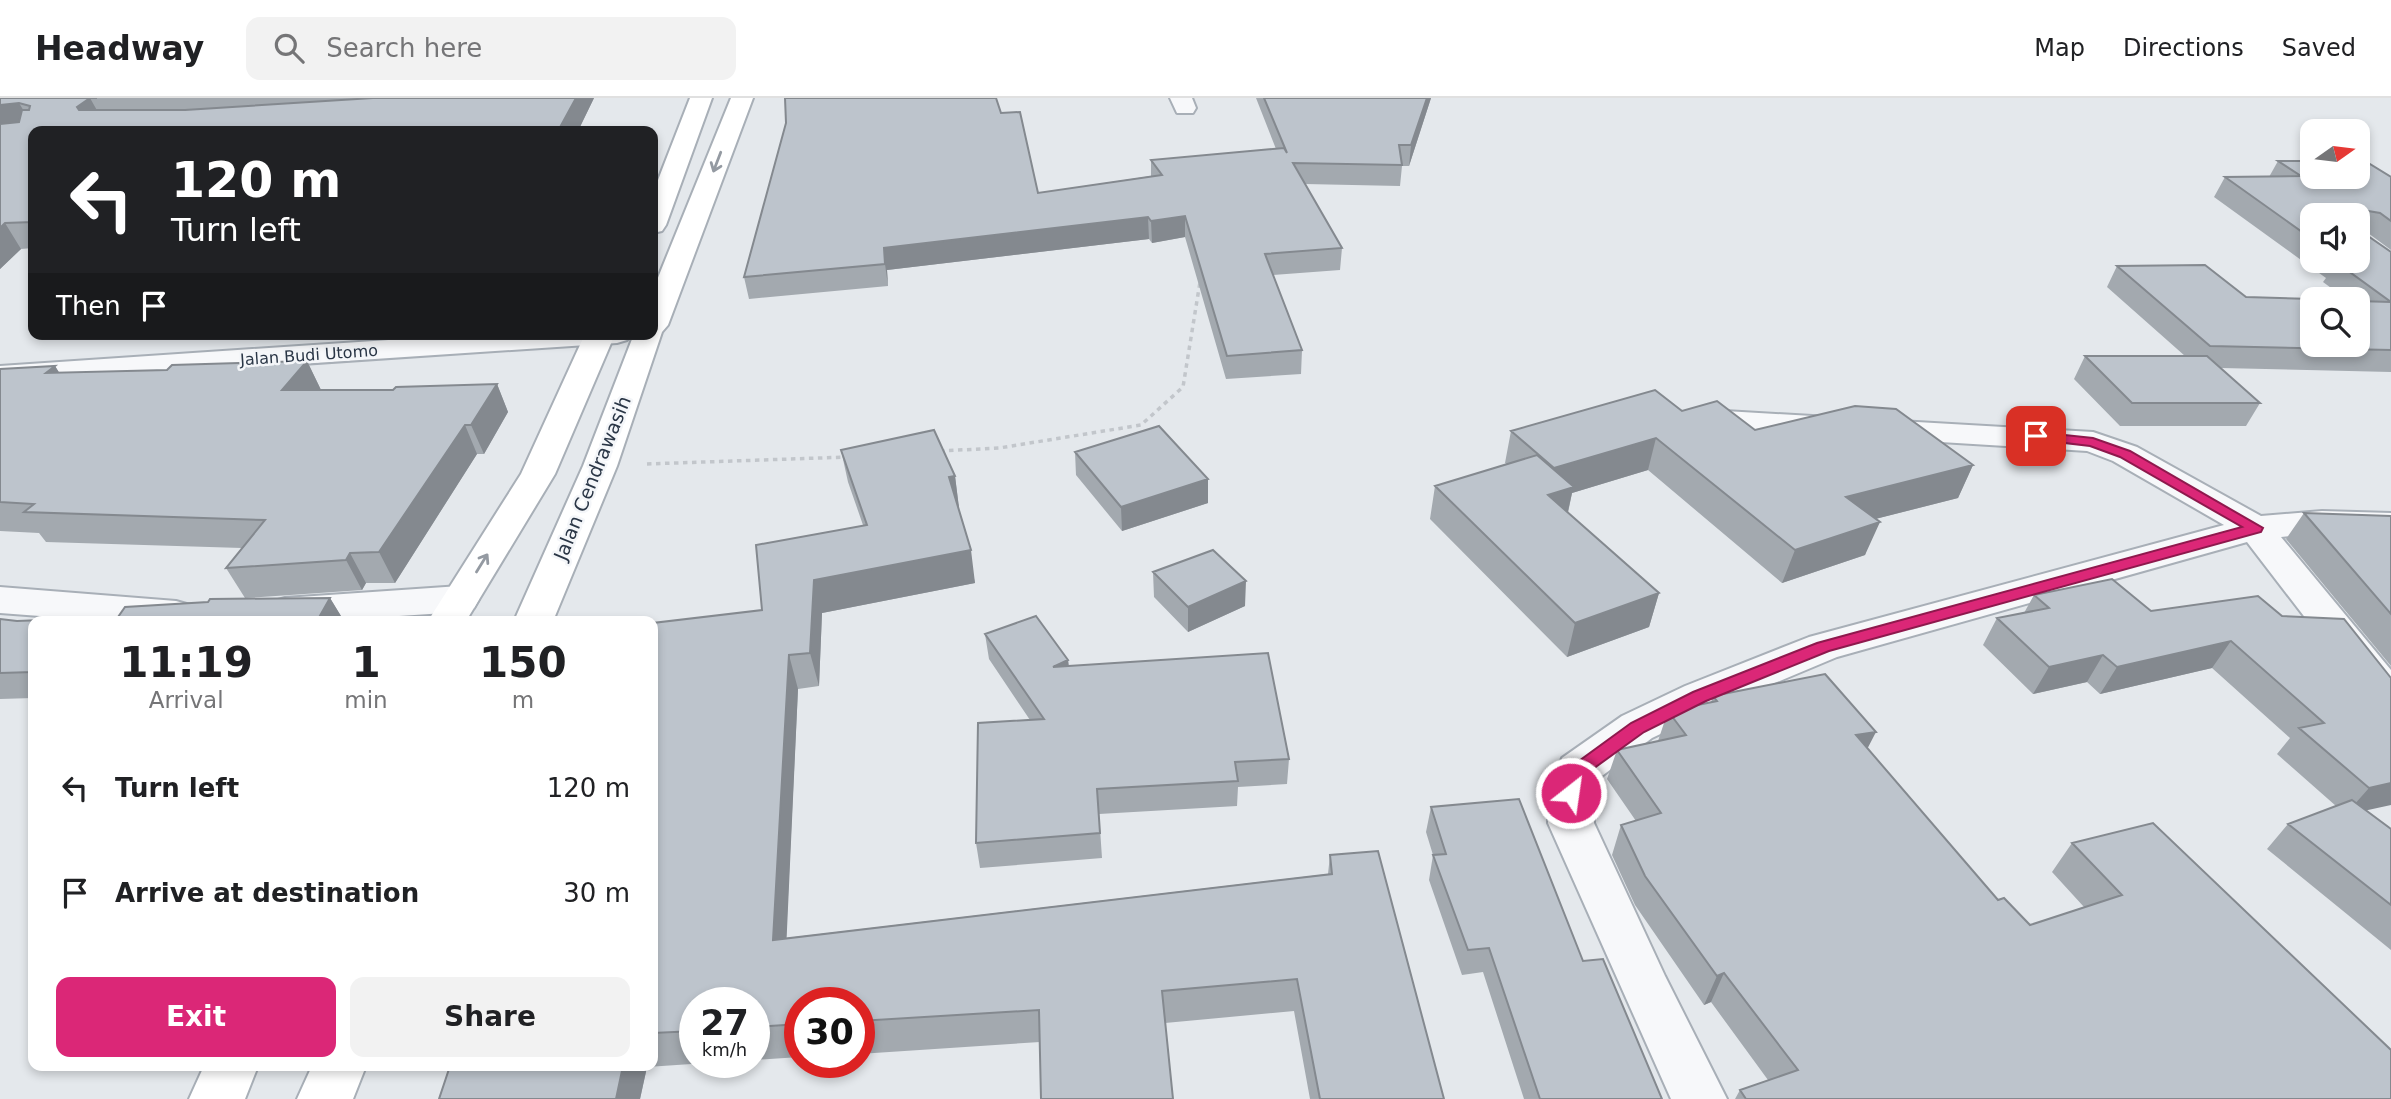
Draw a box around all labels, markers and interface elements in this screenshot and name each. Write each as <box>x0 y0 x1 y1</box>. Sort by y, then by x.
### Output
search box <box>246 17 736 80</box>
text: Headway <box>35 29 204 68</box>
icon: search <box>270 29 308 67</box>
text: Search here <box>326 33 482 63</box>
text: Map <box>2034 34 2085 62</box>
text: Directions <box>2123 34 2244 62</box>
text: Saved <box>2282 34 2356 62</box>
north arrow <box>2300 119 2370 189</box>
map controls <box>2300 119 2370 357</box>
one-way arrow <box>709 150 722 172</box>
text: 120 m <box>171 152 341 209</box>
icon: left <box>56 154 147 245</box>
button: sound <box>2300 203 2370 273</box>
text: Turn left <box>171 211 301 249</box>
icon: arrive <box>135 287 173 325</box>
button: search <box>2300 287 2370 357</box>
text: Then <box>56 291 121 321</box>
street label: Jalan Budi Utomo <box>239 341 378 369</box>
street label: Jalan Cendrawasih <box>549 393 635 564</box>
pin <box>2006 406 2066 466</box>
icon: arrive <box>2017 417 2055 455</box>
one-way arrow <box>476 553 490 573</box>
text: 11:19 <box>119 638 253 687</box>
text: 1 <box>351 638 381 687</box>
text: 150 <box>479 638 567 687</box>
text: Arrival <box>149 687 224 713</box>
text: min <box>344 687 388 713</box>
text: m <box>512 687 534 713</box>
position arrow <box>1534 756 1608 830</box>
icon: left <box>56 769 94 807</box>
text: Turn left <box>115 773 239 803</box>
text: 120 m <box>547 773 630 803</box>
icon: arrive <box>56 874 94 912</box>
text: Arrive at destination <box>115 878 419 908</box>
text: 30 m <box>563 878 630 908</box>
button: Exit <box>56 977 336 1057</box>
button: Share <box>350 977 630 1057</box>
speed limit sign: 30 <box>784 987 875 1078</box>
text: 27 <box>700 1003 749 1043</box>
text: km/h <box>702 1039 747 1060</box>

